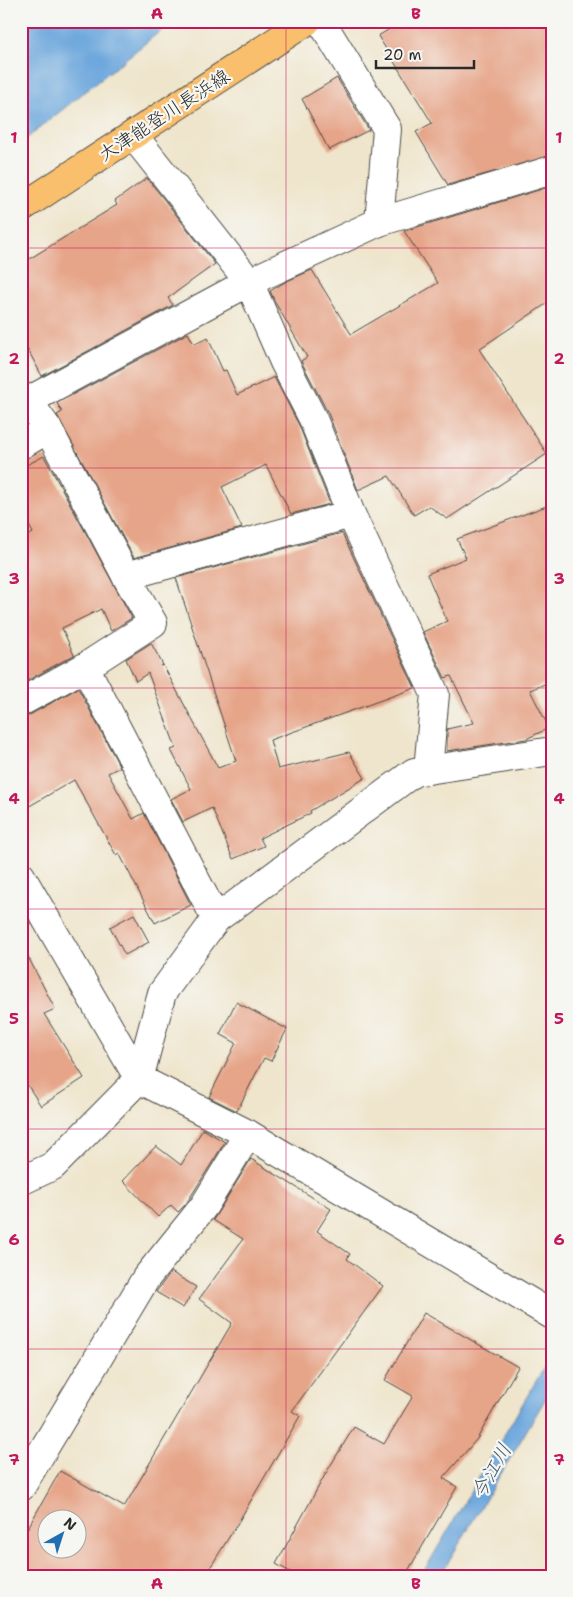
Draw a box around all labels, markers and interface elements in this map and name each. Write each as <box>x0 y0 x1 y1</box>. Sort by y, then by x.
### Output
text: A <box>151 3 163 24</box>
text: B <box>411 3 421 24</box>
scale bar <box>376 38 473 70</box>
text: 20 m <box>383 45 422 65</box>
street label: 大津能登川長浜線 <box>93 63 235 167</box>
text: 1 <box>10 127 18 148</box>
text: 1 <box>555 127 563 148</box>
text: 2 <box>8 348 20 369</box>
text: 2 <box>553 348 565 369</box>
text: 3 <box>8 568 20 589</box>
text: 3 <box>553 568 565 589</box>
text: 4 <box>8 788 20 809</box>
text: 4 <box>553 788 565 809</box>
text: 5 <box>9 1008 19 1029</box>
text: 5 <box>554 1008 564 1029</box>
text: 6 <box>8 1229 20 1250</box>
text: 6 <box>553 1229 565 1250</box>
water label: 今江川 <box>465 1439 517 1503</box>
text: 7 <box>8 1449 20 1470</box>
text: 7 <box>553 1449 565 1470</box>
north arrow <box>38 1510 88 1560</box>
text: N <box>60 1513 80 1534</box>
text: A <box>151 1573 163 1594</box>
text: B <box>411 1573 421 1594</box>

